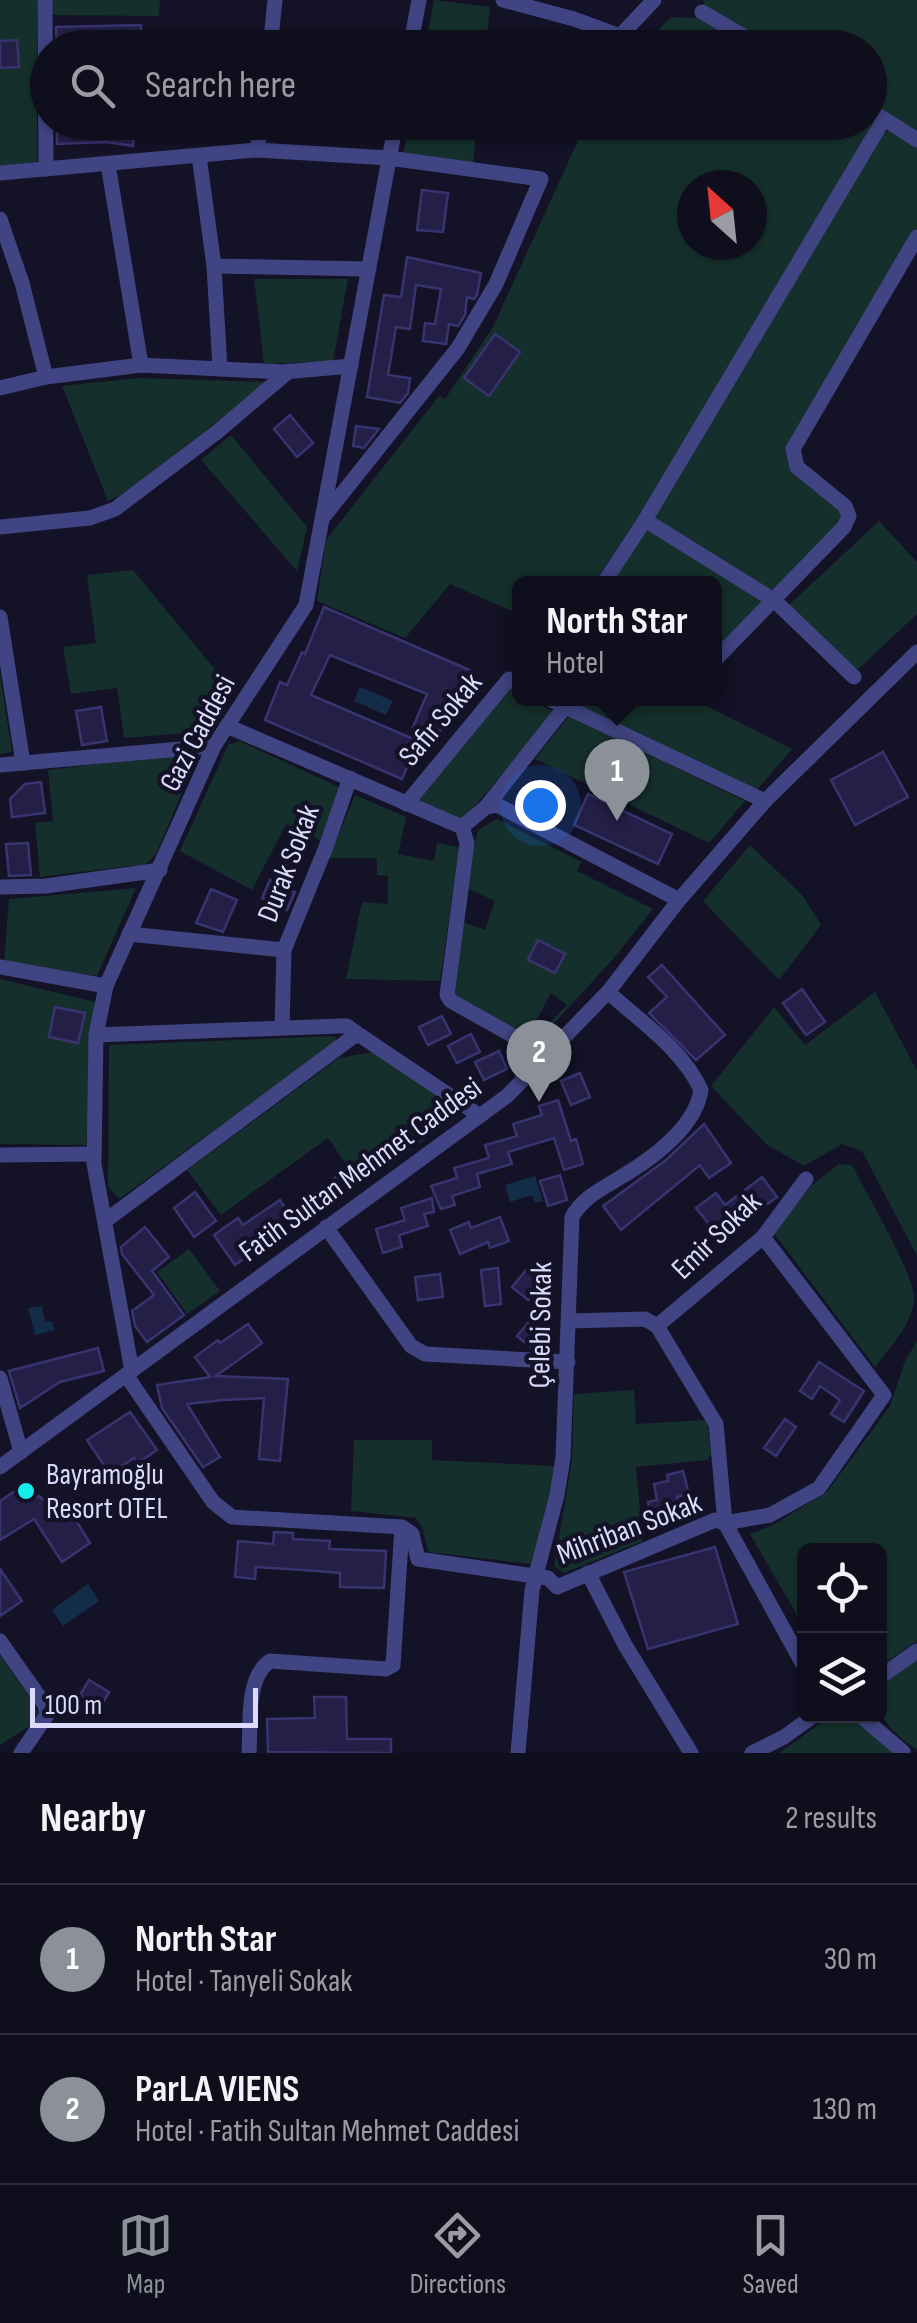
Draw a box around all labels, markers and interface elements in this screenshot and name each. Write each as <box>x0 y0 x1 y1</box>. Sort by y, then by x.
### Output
search box <box>30 30 887 140</box>
icon: search <box>65 58 120 113</box>
text: Search here <box>145 63 296 108</box>
north arrow <box>677 170 767 260</box>
popup <box>512 576 722 706</box>
text: North Star <box>546 599 688 644</box>
text: Hotel <box>546 644 604 683</box>
street label: Safir Sokak <box>391 665 490 774</box>
street label: Gazi Caddesi <box>152 669 243 798</box>
pin: 1 <box>584 738 650 821</box>
your location <box>515 780 566 831</box>
street label: Durak Sokak <box>250 799 328 927</box>
pin: 2 <box>506 1020 572 1102</box>
street label: Fatih Sultan Mehmet Caddesi <box>232 1070 489 1270</box>
street label: Emir Sokak <box>665 1184 769 1287</box>
street label: Çelebi Sokak <box>522 1261 560 1389</box>
place label: Bayramoğlu Resort OTEL <box>46 1457 168 1527</box>
marker: Bayramoğlu Resort OTEL <box>15 1480 37 1502</box>
street label: Mihriban Sokak <box>552 1485 707 1573</box>
map controls <box>797 1543 887 1723</box>
button: locate <box>797 1543 887 1633</box>
button: layers <box>797 1633 887 1723</box>
scale bar <box>30 1683 258 1728</box>
text: 100 m <box>45 1689 102 1722</box>
text: Nearby <box>40 1793 146 1844</box>
text: 2 results <box>785 1799 877 1838</box>
text: North Star <box>135 1917 277 1962</box>
text: 1 <box>66 1940 79 1979</box>
text: 30 m <box>824 1940 877 1979</box>
text: Hotel · Tanyeli Sokak <box>135 1962 353 2001</box>
text: ParLA VIENS <box>135 2067 299 2112</box>
text: 2 <box>65 2090 80 2129</box>
text: 130 m <box>812 2090 877 2129</box>
text: Hotel · Fatih Sultan Mehmet Caddesi <box>135 2112 520 2151</box>
tab: Map <box>118 2208 173 2301</box>
tab: Directions <box>410 2208 506 2301</box>
tab: Saved <box>743 2208 799 2301</box>

